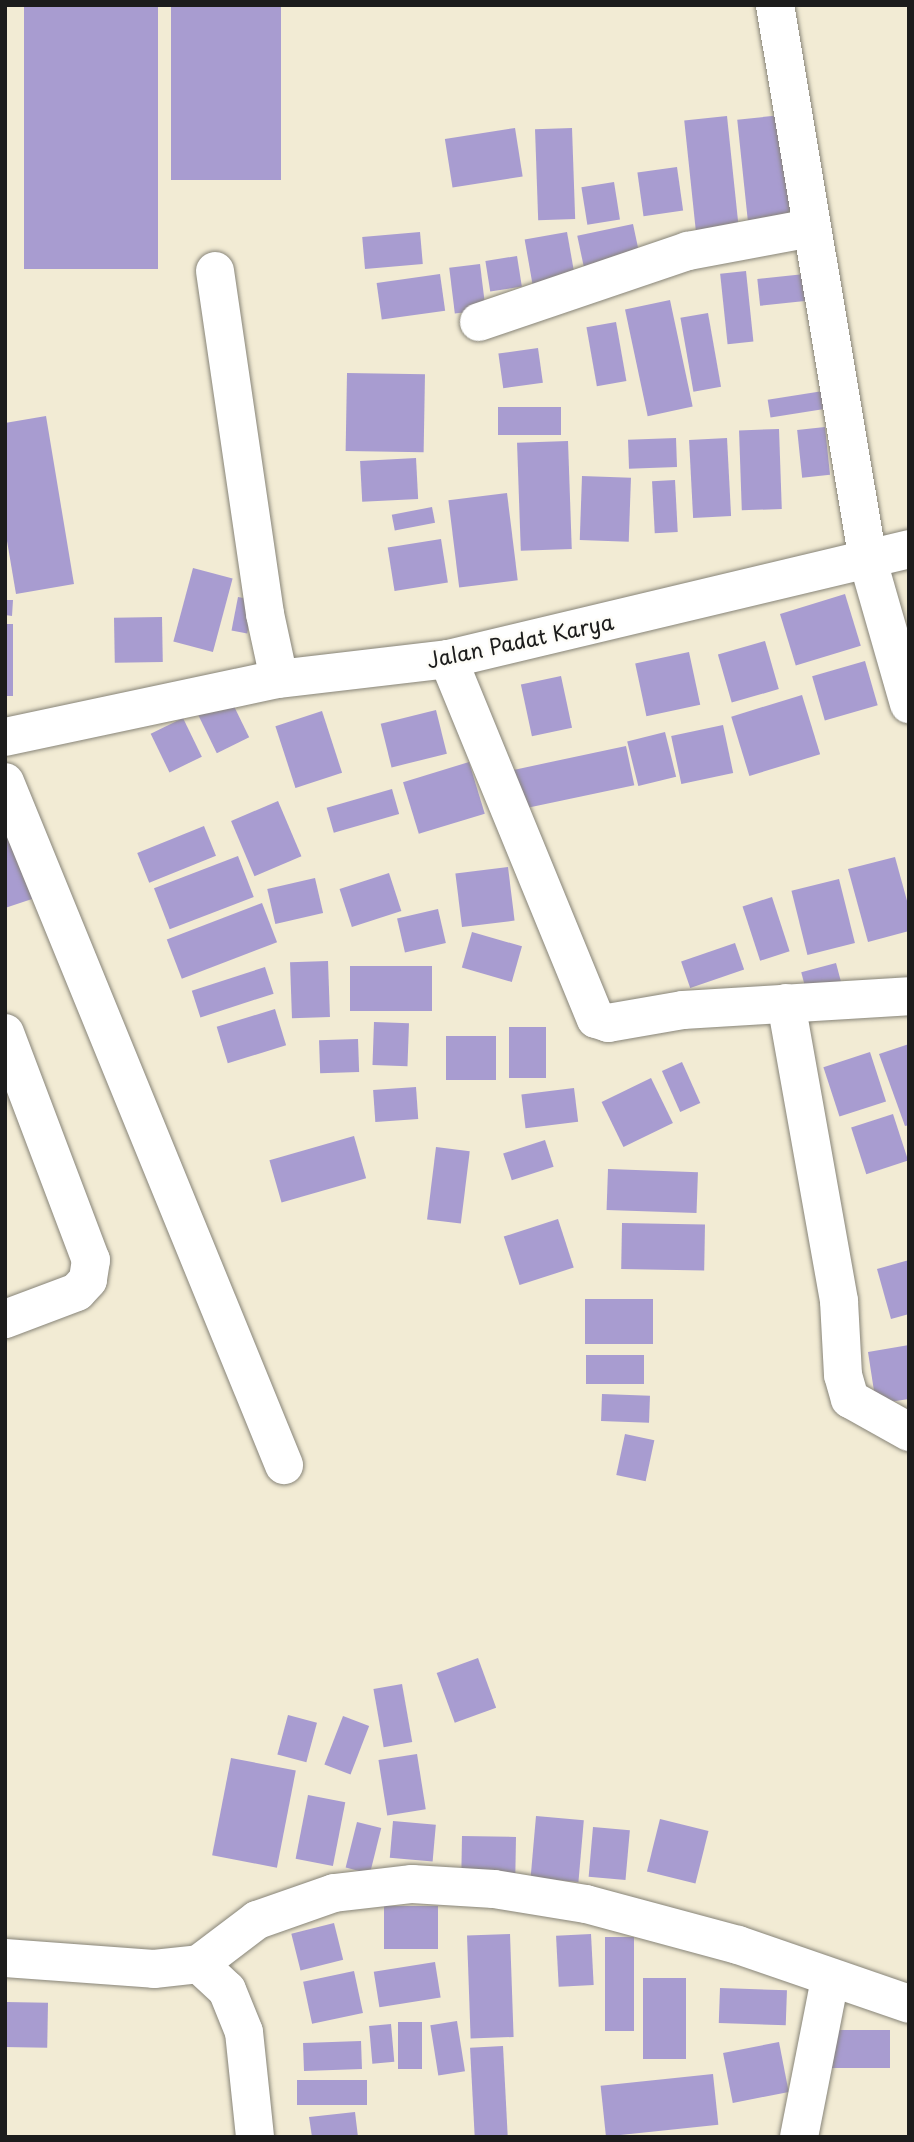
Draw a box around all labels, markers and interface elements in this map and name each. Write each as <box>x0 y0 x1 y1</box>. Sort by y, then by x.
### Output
street label: Jalan Padat Karya <box>424 608 616 672</box>

